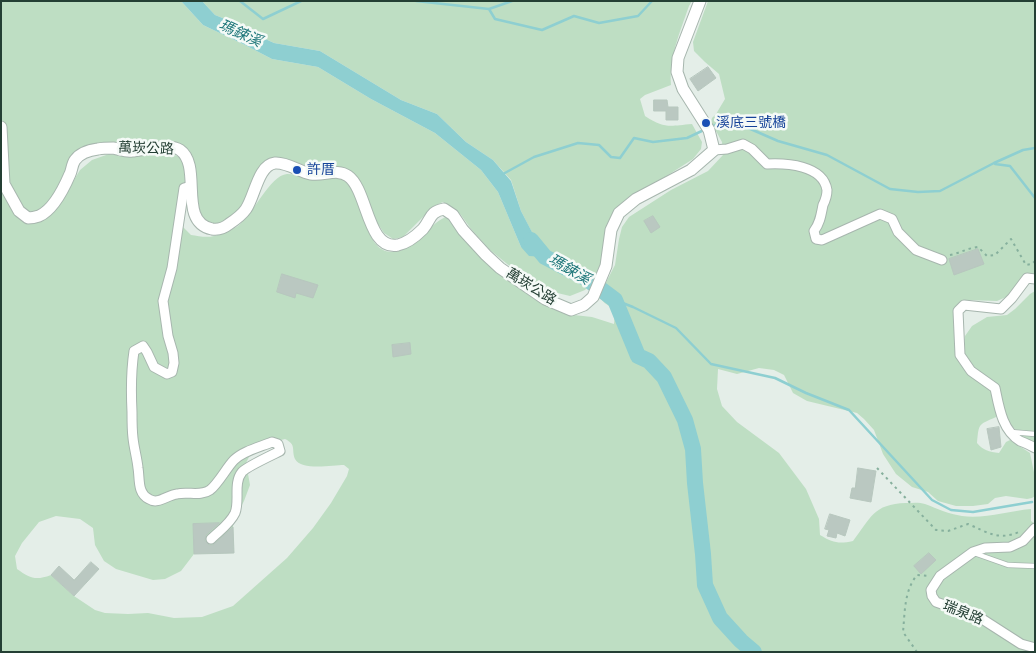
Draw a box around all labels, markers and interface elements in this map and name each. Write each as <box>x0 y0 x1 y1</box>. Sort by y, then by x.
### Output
water label: 瑪鋉溪 <box>216 17 264 51</box>
place label: 溪底三號橋 <box>716 115 786 131</box>
marker: 溪底三號橋 <box>700 117 712 129</box>
street label: 萬崁公路 <box>118 140 174 158</box>
place label: 許厝 <box>307 162 335 178</box>
marker: 許厝 <box>291 164 303 176</box>
water label: 瑪鋉溪 <box>545 251 593 289</box>
street label: 萬崁公路 <box>503 265 559 309</box>
street label: 瑞泉路 <box>940 597 986 629</box>

